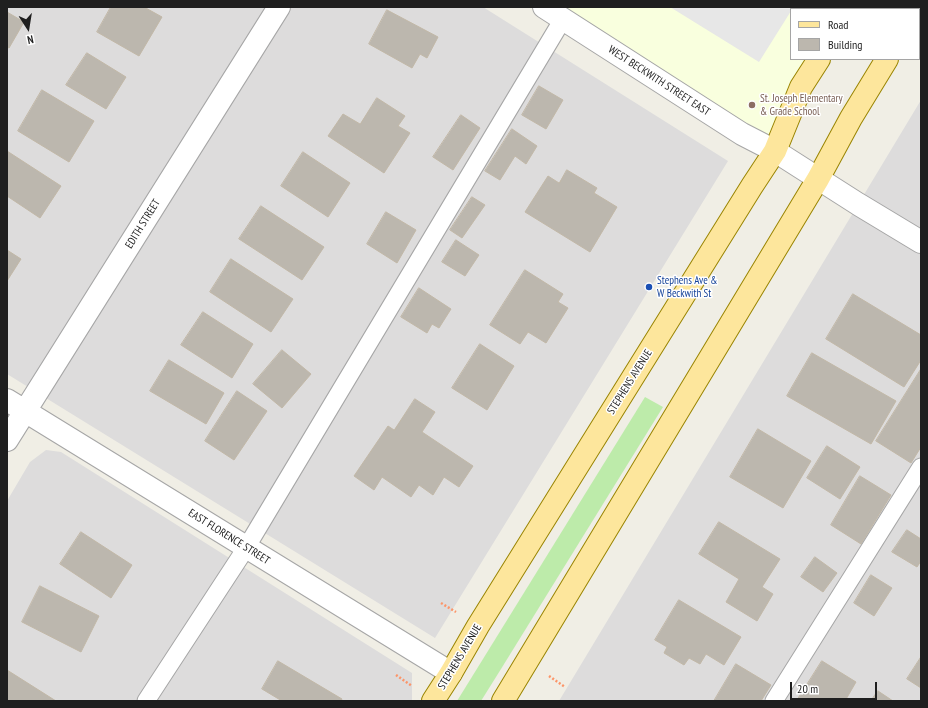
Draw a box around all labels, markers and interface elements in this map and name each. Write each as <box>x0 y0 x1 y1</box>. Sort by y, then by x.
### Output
north arrow <box>8 8 48 48</box>
legend <box>790 8 920 60</box>
text: Road <box>828 17 848 32</box>
text: N <box>26 32 35 47</box>
text: Building <box>828 37 863 52</box>
street label: WEST BECKWITH STREET EAST <box>606 43 712 119</box>
place label: St. Joseph Elementary & Grade School <box>760 92 843 118</box>
marker: St. Joseph Elementary & Grade School <box>747 100 757 110</box>
street label: EDITH STREET <box>123 197 163 251</box>
place label: Stephens Ave & W Beckwith St <box>657 274 717 300</box>
marker: Stephens Ave & W Beckwith St <box>644 282 654 292</box>
street label: STEPHENS AVENUE <box>605 347 655 417</box>
street label: EAST FLORENCE STREET <box>186 507 272 567</box>
street label: STEPHENS AVENUE <box>435 622 485 692</box>
scale bar <box>792 674 879 700</box>
text: 20 m <box>797 681 818 696</box>

